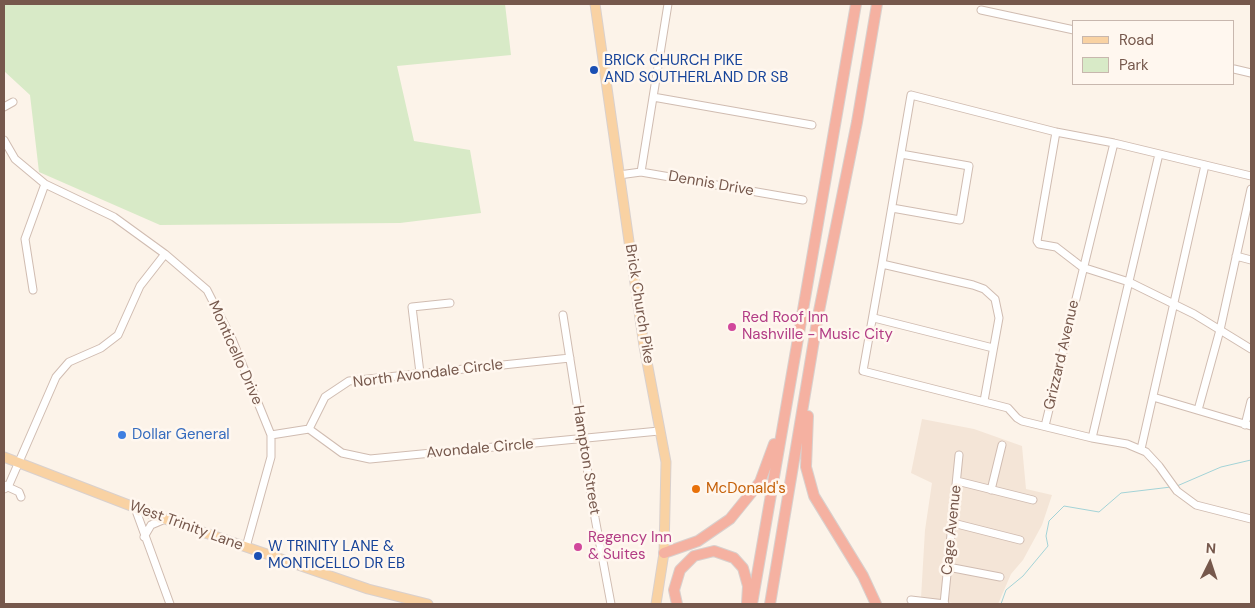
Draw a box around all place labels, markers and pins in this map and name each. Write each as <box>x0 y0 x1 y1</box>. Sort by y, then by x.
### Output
place label: BRICK CHURCH PIKE AND SOUTHERLAND DR SB <box>604 52 788 87</box>
marker: BRICK CHURCH PIKE AND SOUTHERLAND DR SB <box>588 64 600 76</box>
place label: Red Roof Inn Nashville - Music City <box>742 309 893 344</box>
marker: Red Roof Inn Nashville - Music City <box>726 321 738 333</box>
place label: Dollar General <box>132 426 230 444</box>
marker: Dollar General <box>116 429 128 441</box>
place label: McDonald's <box>706 480 786 498</box>
marker: McDonald's <box>690 483 702 495</box>
place label: Regency Inn & Suites <box>588 529 672 564</box>
place label: W TRINITY LANE & MONTICELLO DR EB <box>268 538 405 573</box>
marker: Regency Inn & Suites <box>572 541 584 553</box>
marker: W TRINITY LANE & MONTICELLO DR EB <box>252 550 264 562</box>

